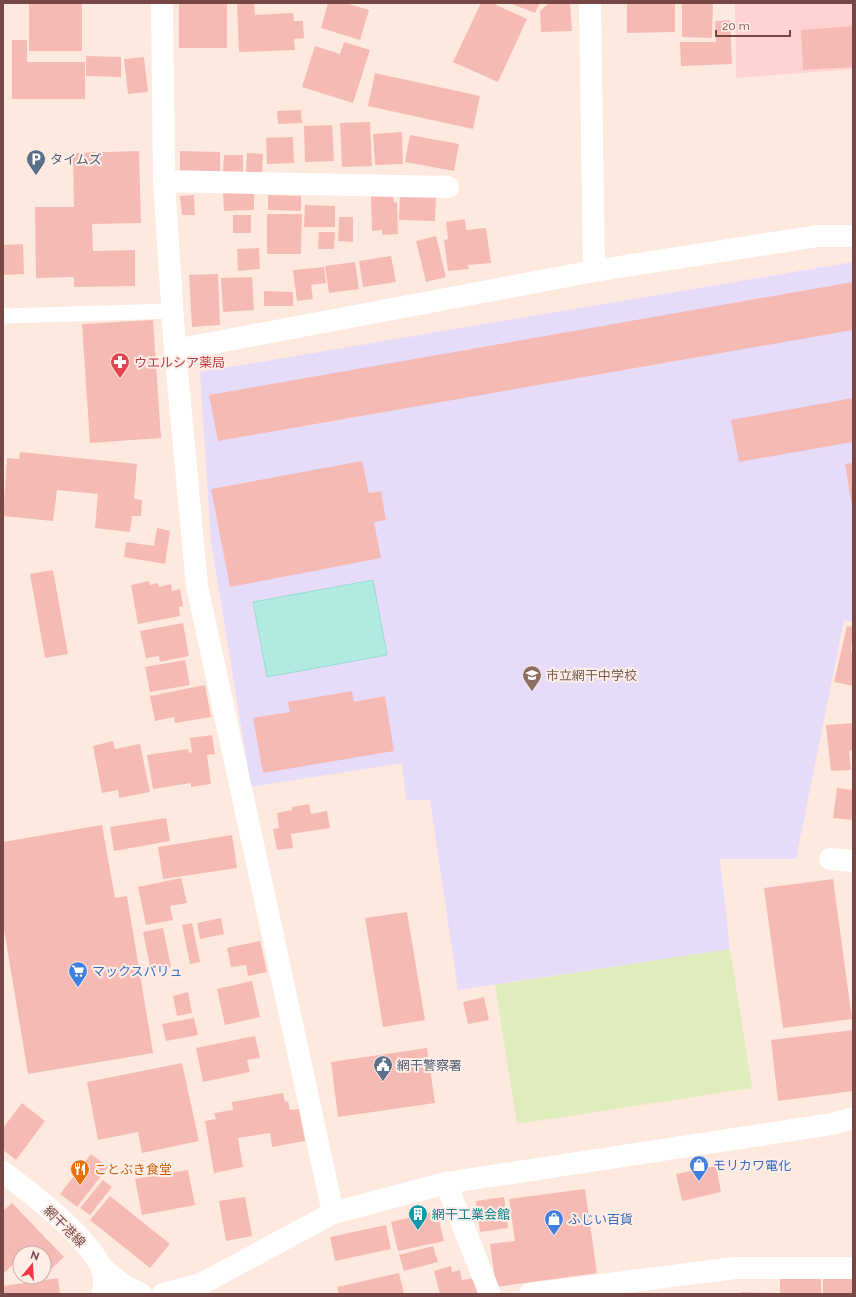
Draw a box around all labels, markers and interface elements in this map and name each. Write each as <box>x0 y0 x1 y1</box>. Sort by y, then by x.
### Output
scale bar <box>716 12 790 38</box>
text: 20 m <box>722 19 750 33</box>
parking icon: タイムズ <box>25 148 47 176</box>
place label: タイムズ <box>50 152 102 167</box>
pharmacy icon: ウエルシア薬局 <box>109 351 131 379</box>
place label: ウエルシア薬局 <box>134 355 225 370</box>
school or university icon: 市立網干中学校 <box>521 664 543 692</box>
place label: 市立網干中学校 <box>546 668 637 683</box>
supermarket icon: マックスバリュ <box>67 960 89 988</box>
place label: マックスバリュ <box>92 964 183 979</box>
public building icon: 網干警察署 <box>372 1054 394 1082</box>
place label: 網干警察署 <box>397 1058 462 1073</box>
shop icon: モリカワ電化 <box>688 1154 710 1182</box>
restaurant icon: ことぶき食堂 <box>69 1158 91 1186</box>
place label: モリカワ電化 <box>713 1158 791 1173</box>
place label: ことぶき食堂 <box>94 1162 172 1177</box>
street label: 網干港線 <box>41 1203 88 1250</box>
building icon: 網干工業会館 <box>407 1203 429 1231</box>
place label: 網干工業会館 <box>432 1207 510 1222</box>
shop icon: ふじい百貨 <box>543 1208 565 1236</box>
place label: ふじい百貨 <box>568 1212 633 1227</box>
north arrow <box>12 1245 52 1285</box>
text: N <box>29 1248 41 1263</box>

